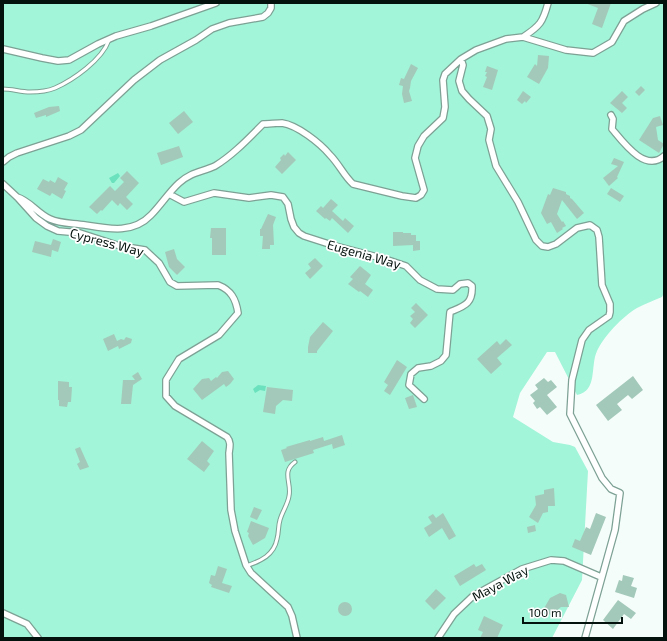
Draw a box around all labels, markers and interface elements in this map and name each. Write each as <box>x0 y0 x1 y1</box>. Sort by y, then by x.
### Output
street label: Cypress Way <box>68 224 146 260</box>
street label: Eugenia Way <box>325 236 403 272</box>
street label: Maya Way <box>469 561 531 604</box>
scale bar <box>523 599 622 625</box>
text: 100 m <box>529 605 561 619</box>

